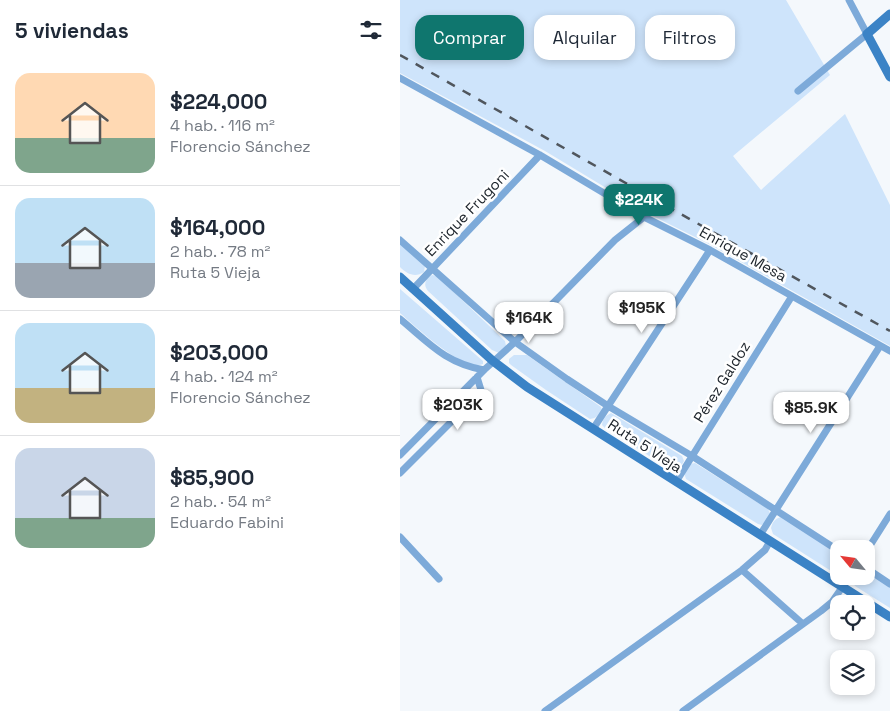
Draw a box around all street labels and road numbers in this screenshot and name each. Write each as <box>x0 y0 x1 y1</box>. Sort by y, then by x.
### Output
street label: Enrique Frugoni <box>420 165 513 260</box>
street label: Enrique Mesa <box>696 222 791 286</box>
street label: Pérez Galdoz <box>689 338 754 426</box>
street label: Ruta 5 Vieja <box>605 415 686 477</box>

